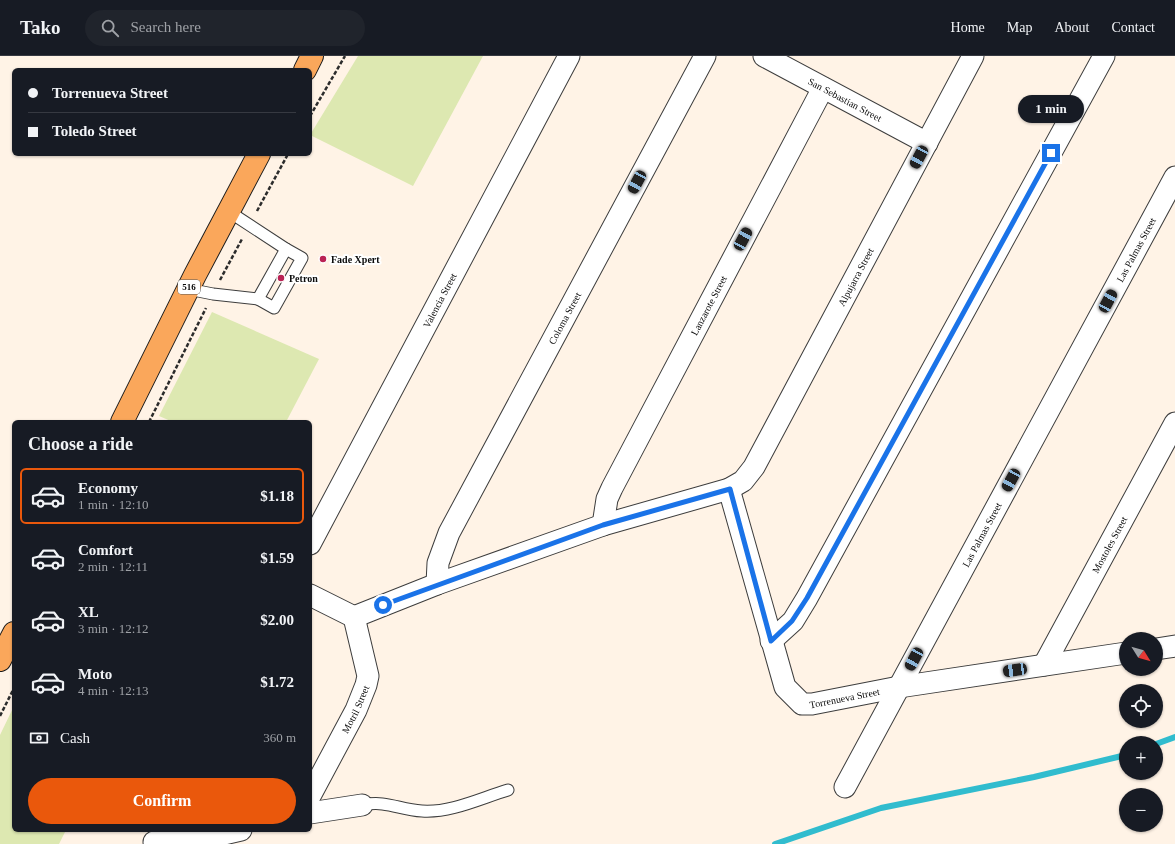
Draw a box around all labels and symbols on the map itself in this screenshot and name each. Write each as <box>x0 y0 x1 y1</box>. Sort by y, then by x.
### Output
street label: San Sebastian Street <box>806 75 884 124</box>
callout: 1 min <box>1018 95 1084 123</box>
car <box>908 144 930 170</box>
route end <box>1042 144 1060 162</box>
car <box>626 169 648 195</box>
street label: Las Palmas Street <box>1114 215 1158 284</box>
car <box>732 226 754 252</box>
street label: Alpujarra Street <box>835 246 875 308</box>
marker: Fade Xpert <box>318 254 328 264</box>
place label: Fade Xpert <box>331 254 380 265</box>
street label: Valencia Street <box>420 271 459 329</box>
marker: Petron <box>276 273 286 283</box>
place label: Petron <box>289 273 318 284</box>
street label: Lanzarote Street <box>688 273 729 337</box>
road number: 516 <box>178 280 200 294</box>
car <box>1097 288 1119 314</box>
street label: Coloma Street <box>546 290 583 346</box>
car <box>1000 467 1022 493</box>
street label: Las Palmas Street <box>960 500 1004 569</box>
street label: Mostoles Street <box>1089 514 1129 575</box>
route start <box>374 596 392 614</box>
north arrow <box>1119 632 1163 676</box>
car <box>903 646 925 672</box>
car <box>1002 662 1028 678</box>
street label: Motril Street <box>339 683 371 735</box>
street label: Torrenueva Street <box>809 685 881 710</box>

